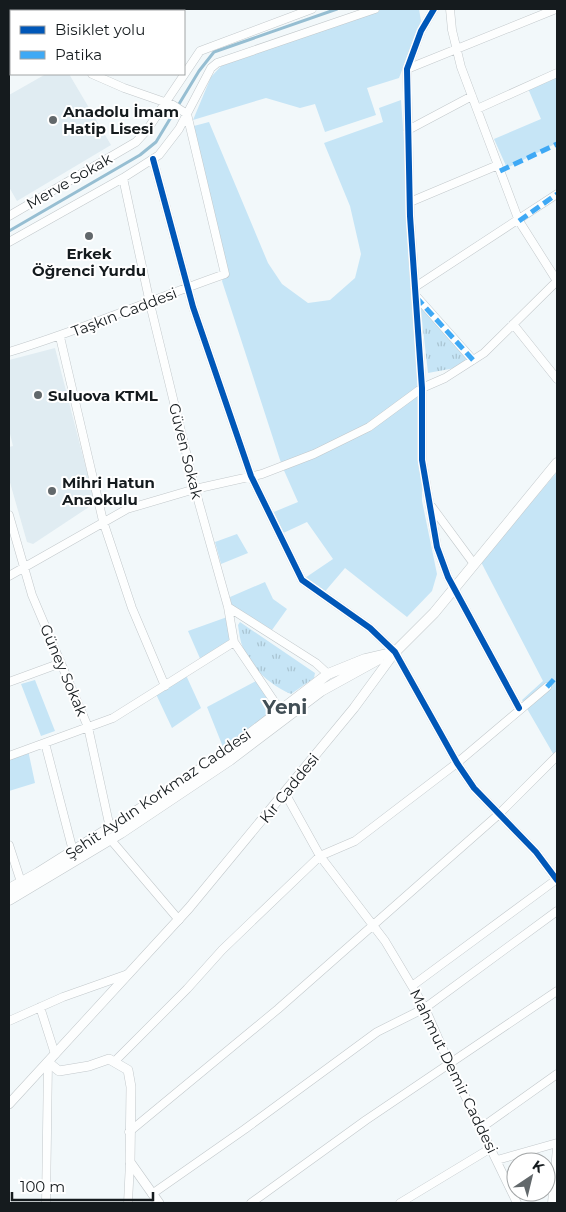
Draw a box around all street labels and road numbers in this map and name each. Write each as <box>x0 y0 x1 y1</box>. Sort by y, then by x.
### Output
street label: Merve Sokak <box>23 149 115 213</box>
street label: Taşkın Caddesi <box>69 283 179 341</box>
street label: Güven Sokak <box>165 401 207 501</box>
street label: Güney Sokak <box>36 621 92 719</box>
street label: Şehit Aydın Korkmaz Caddesi <box>62 725 254 863</box>
street label: Kır Caddesi <box>255 749 323 827</box>
street label: Mahmut Demir Caddesi <box>406 986 502 1156</box>

